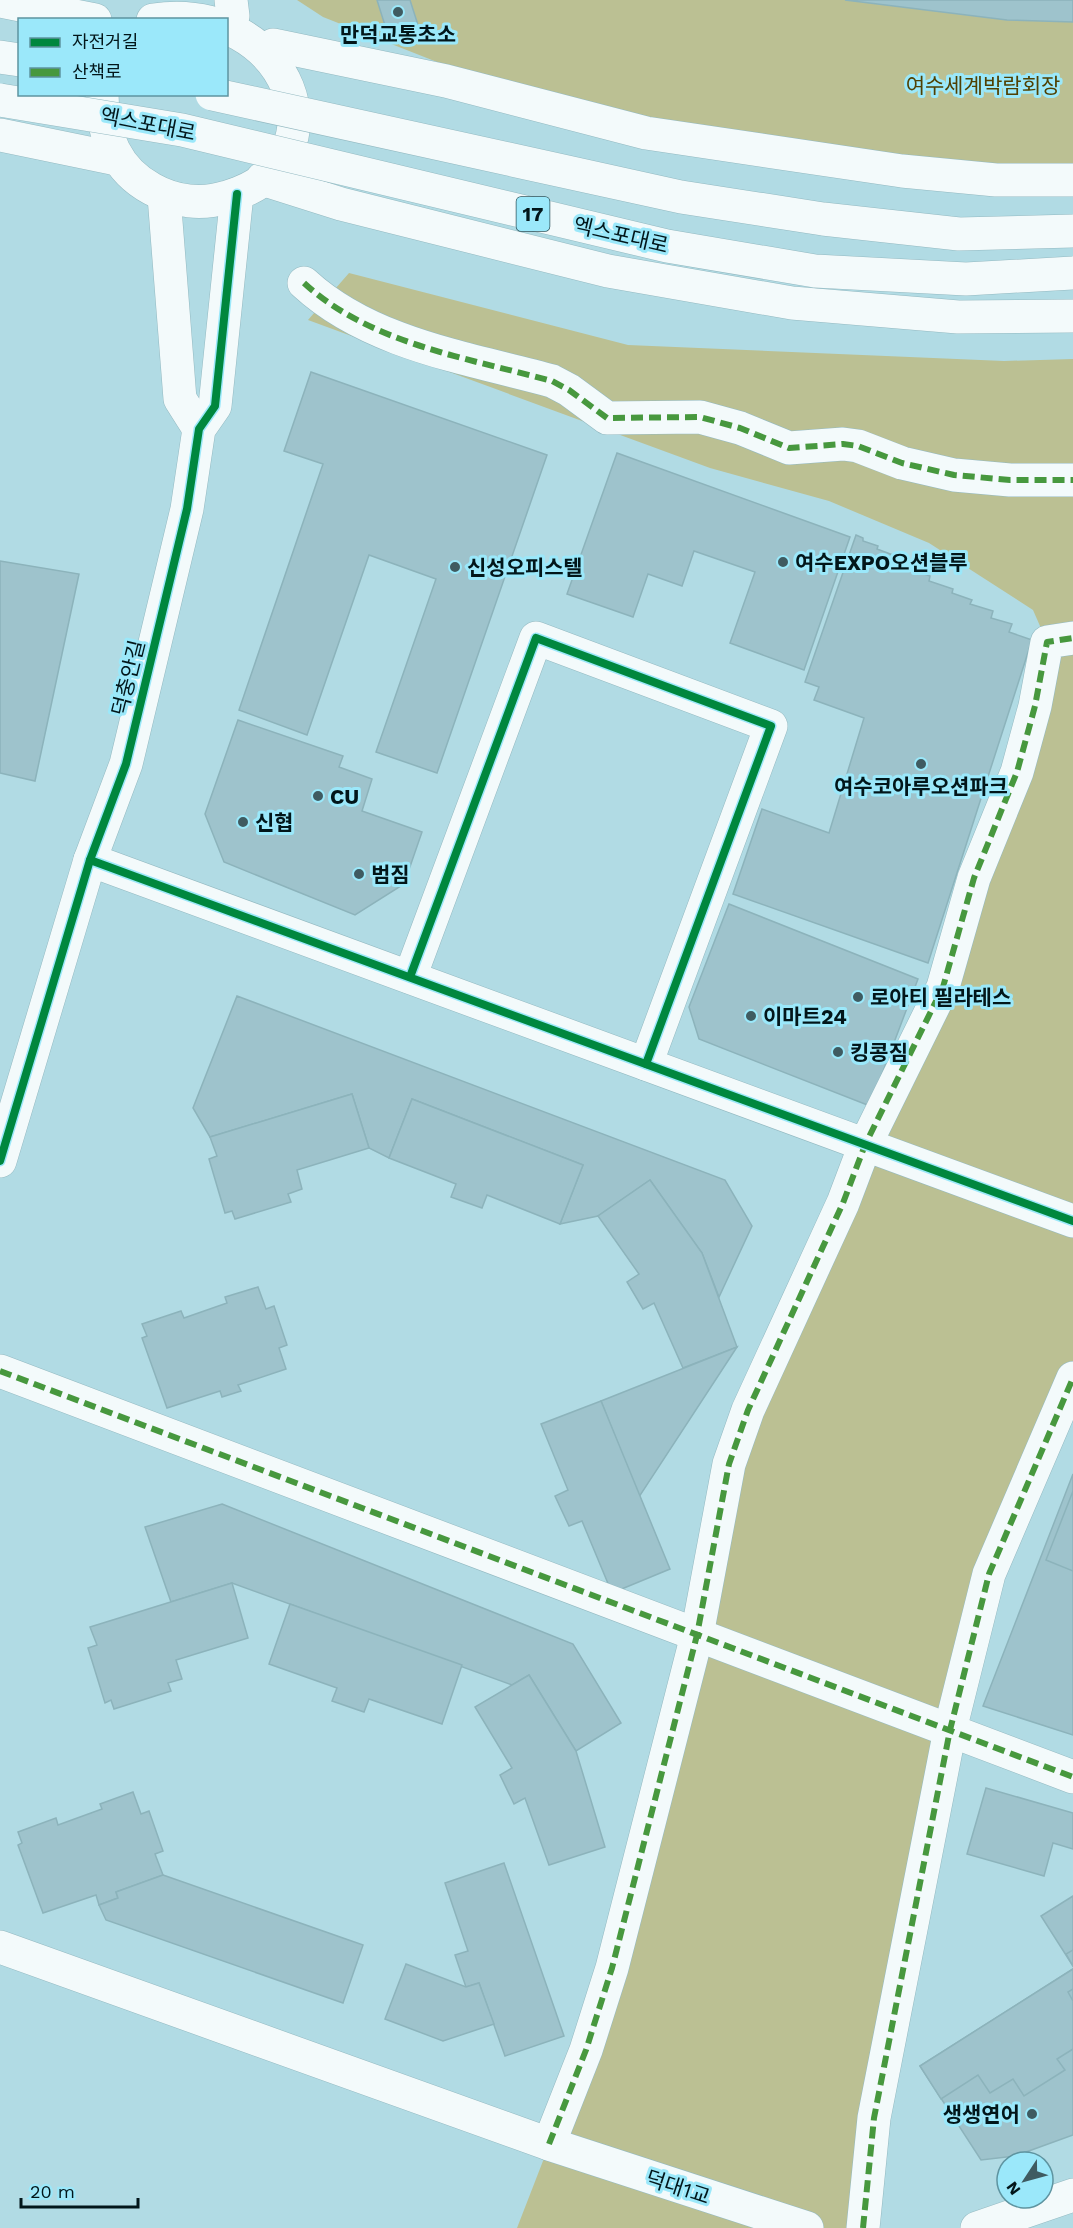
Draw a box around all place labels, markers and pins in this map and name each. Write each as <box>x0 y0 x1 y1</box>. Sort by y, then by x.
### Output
marker: 만덕교통초소 <box>391 5 405 19</box>
place label: 만덕교통초소 <box>340 22 456 47</box>
place label: 여수EXPO오션블루 <box>795 550 968 575</box>
place label: 신성오피스텔 <box>467 555 583 580</box>
marker: 여수EXPO오션블루 <box>776 555 790 569</box>
marker: 신성오피스텔 <box>448 560 462 574</box>
marker: 여수코아루오션파크 <box>914 757 928 771</box>
place label: 여수코아루오션파크 <box>834 774 1008 799</box>
place label: CU <box>330 784 359 809</box>
marker: CU <box>311 789 325 803</box>
place label: 신협 <box>255 810 294 835</box>
marker: 신협 <box>236 815 250 829</box>
place label: 범짐 <box>371 862 410 887</box>
marker: 범짐 <box>352 867 366 881</box>
place label: 로아티 필라테스 <box>870 985 1011 1010</box>
marker: 로아티 필라테스 <box>851 990 865 1004</box>
place label: 이마트24 <box>763 1004 847 1029</box>
marker: 이마트24 <box>744 1009 758 1023</box>
place label: 킹콩짐 <box>850 1040 908 1065</box>
marker: 킹콩짐 <box>831 1045 845 1059</box>
place label: 생생연어 <box>943 2102 1020 2127</box>
marker: 생생연어 <box>1025 2107 1039 2121</box>

